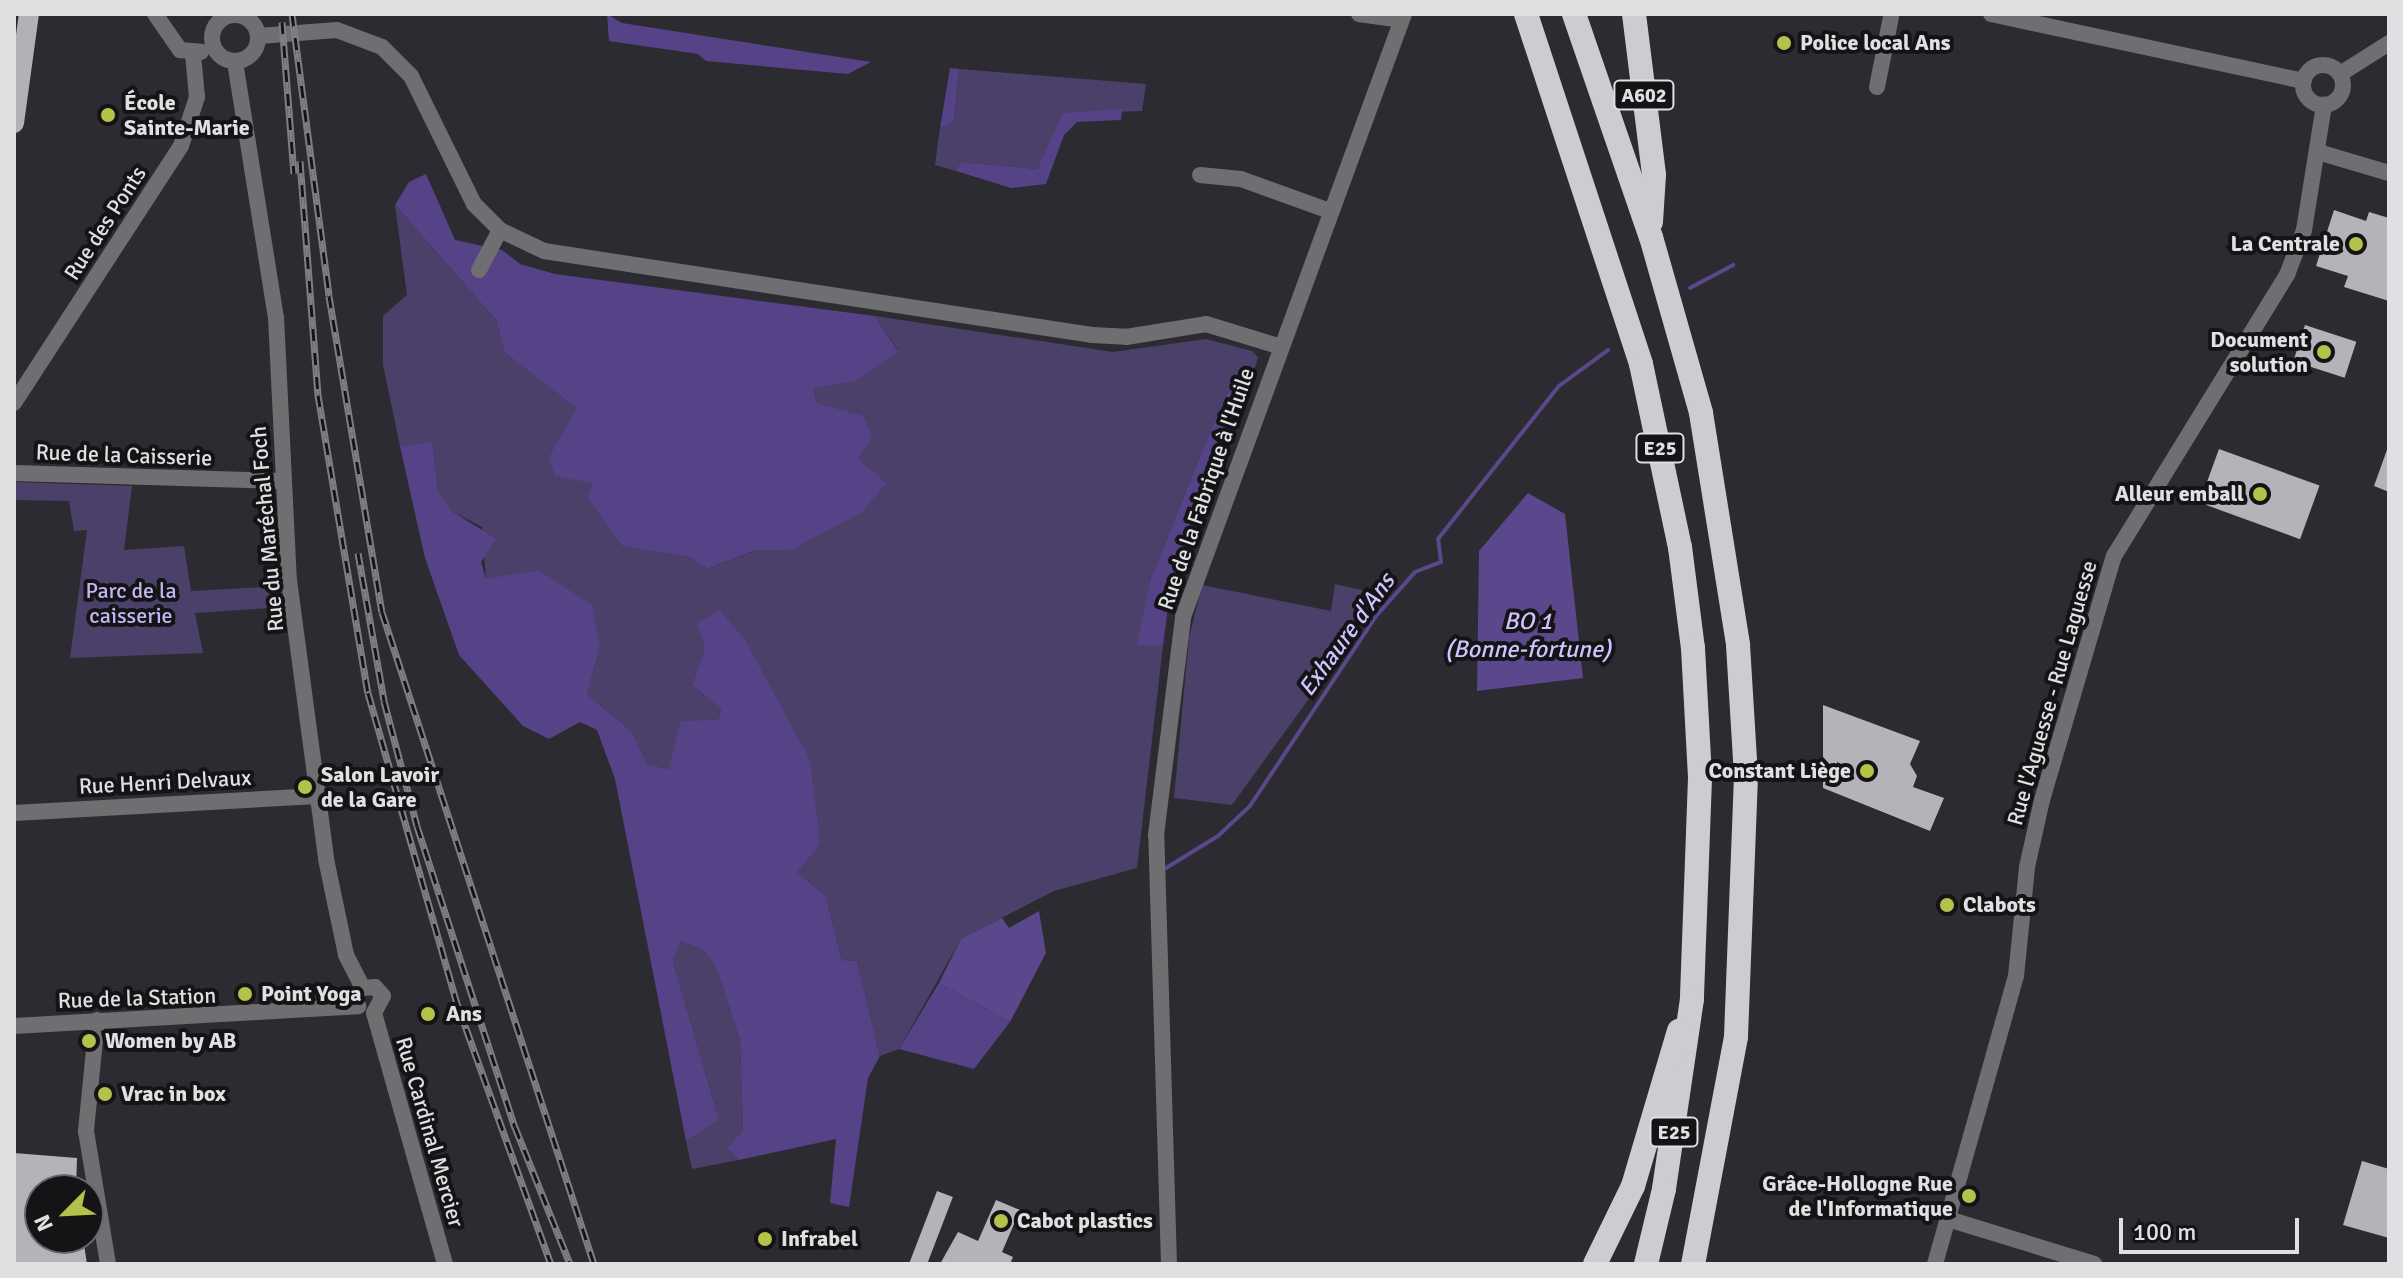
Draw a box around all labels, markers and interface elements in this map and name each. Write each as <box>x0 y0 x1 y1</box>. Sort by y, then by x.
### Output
place label: Police local Ans <box>1800 30 1951 56</box>
marker: Police local Ans <box>1775 34 1793 52</box>
road number: A602 <box>1612 79 1676 111</box>
place label: École Sainte-Marie <box>124 89 250 140</box>
marker: École Sainte-Marie <box>99 106 117 124</box>
street label: Rue des Ponts <box>58 161 152 285</box>
place label: La Centrale <box>2231 231 2340 257</box>
marker: La Centrale <box>2347 235 2365 253</box>
place label: Document solution <box>2210 326 2308 378</box>
marker: Document solution <box>2315 343 2333 361</box>
street label: Rue de la Fabrique à l'Huile <box>1152 364 1260 614</box>
street label: Rue du Maréchal Foch <box>245 425 289 633</box>
road number: E25 <box>1634 432 1686 464</box>
street label: Rue de la Caisserie <box>35 439 213 471</box>
place label: Alleur emball <box>2115 481 2244 507</box>
marker: Alleur emball <box>2251 485 2269 503</box>
street label: Rue l'Aguesse - Rue Laguesse <box>2002 558 2102 828</box>
water label: Exhaure d'Ans <box>1293 568 1401 702</box>
park label: Parc de la caisserie <box>85 577 177 628</box>
water label: BO 1 (Bonne-fortune) <box>1445 608 1611 664</box>
place label: Constant Liège <box>1708 758 1851 784</box>
place label: Salon Lavoir de la Gare <box>321 761 439 812</box>
marker: Constant Liège <box>1858 762 1876 780</box>
street label: Rue Henri Delvaux <box>78 764 252 800</box>
marker: Salon Lavoir de la Gare <box>296 778 314 796</box>
place label: Clabots <box>1963 892 2036 918</box>
marker: Clabots <box>1938 896 1956 914</box>
place label: Point Yoga <box>261 981 362 1007</box>
street label: Rue de la Station <box>57 982 217 1014</box>
marker: Point Yoga <box>236 985 254 1003</box>
place label: Ans <box>446 1001 482 1027</box>
marker: Ans <box>417 1003 439 1025</box>
place label: Women by AB <box>105 1028 236 1054</box>
marker: Women by AB <box>80 1032 98 1050</box>
street label: Rue Cardinal Mercier <box>390 1034 470 1230</box>
place label: Vrac in box <box>121 1081 226 1107</box>
marker: Vrac in box <box>96 1085 114 1103</box>
road number: E25 <box>1648 1116 1700 1148</box>
place label: Grâce-Hollogne Rue de l'Informatique <box>1762 1170 1953 1222</box>
north arrow <box>24 1174 104 1254</box>
marker: Grâce-Hollogne Rue de l'Informatique <box>1960 1187 1978 1205</box>
scale bar <box>2123 1202 2303 1252</box>
place label: Cabot plastics <box>1017 1208 1153 1234</box>
text: N <box>28 1211 59 1236</box>
marker: Cabot plastics <box>992 1212 1010 1230</box>
text: 100 m <box>2133 1217 2196 1247</box>
place label: Infrabel <box>781 1226 858 1252</box>
marker: Infrabel <box>756 1230 774 1248</box>

